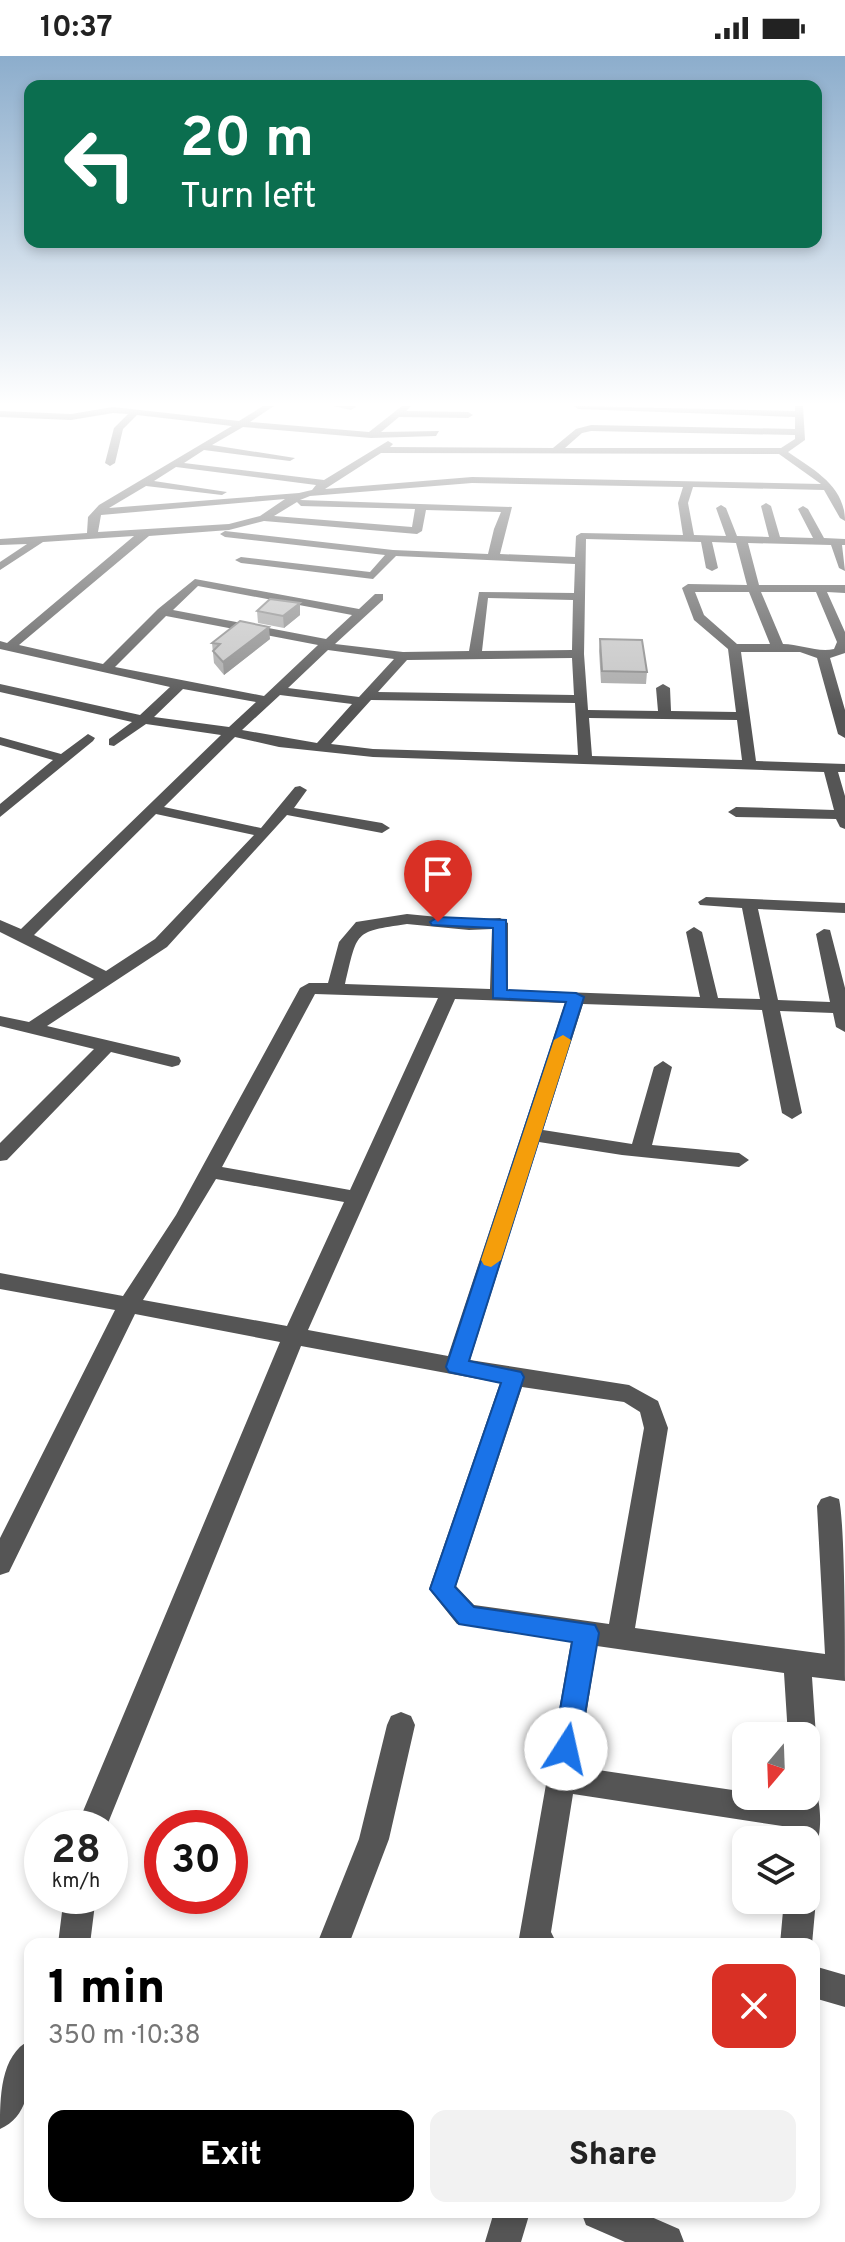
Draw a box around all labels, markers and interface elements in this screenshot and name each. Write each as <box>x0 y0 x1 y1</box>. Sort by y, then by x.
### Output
text: 10:37 <box>40 10 113 47</box>
text: 20 m <box>180 106 314 176</box>
icon: left <box>48 112 152 216</box>
text: Turn left <box>180 175 317 221</box>
pin <box>404 840 472 922</box>
icon: arrive <box>416 852 460 896</box>
position arrow <box>524 1707 608 1791</box>
north arrow <box>732 1722 820 1810</box>
map controls <box>732 1722 820 1914</box>
speed limit sign: 30 <box>144 1810 248 1914</box>
button: layers <box>732 1826 820 1914</box>
text: 28 <box>51 1827 101 1877</box>
text: km/h <box>52 1869 100 1895</box>
text: 1 min <box>48 1960 165 2020</box>
button: close <box>712 1964 796 2048</box>
text: 350 m · 10:38 <box>48 2020 201 2053</box>
button: Exit <box>48 2110 414 2202</box>
button: Share <box>430 2110 796 2202</box>

